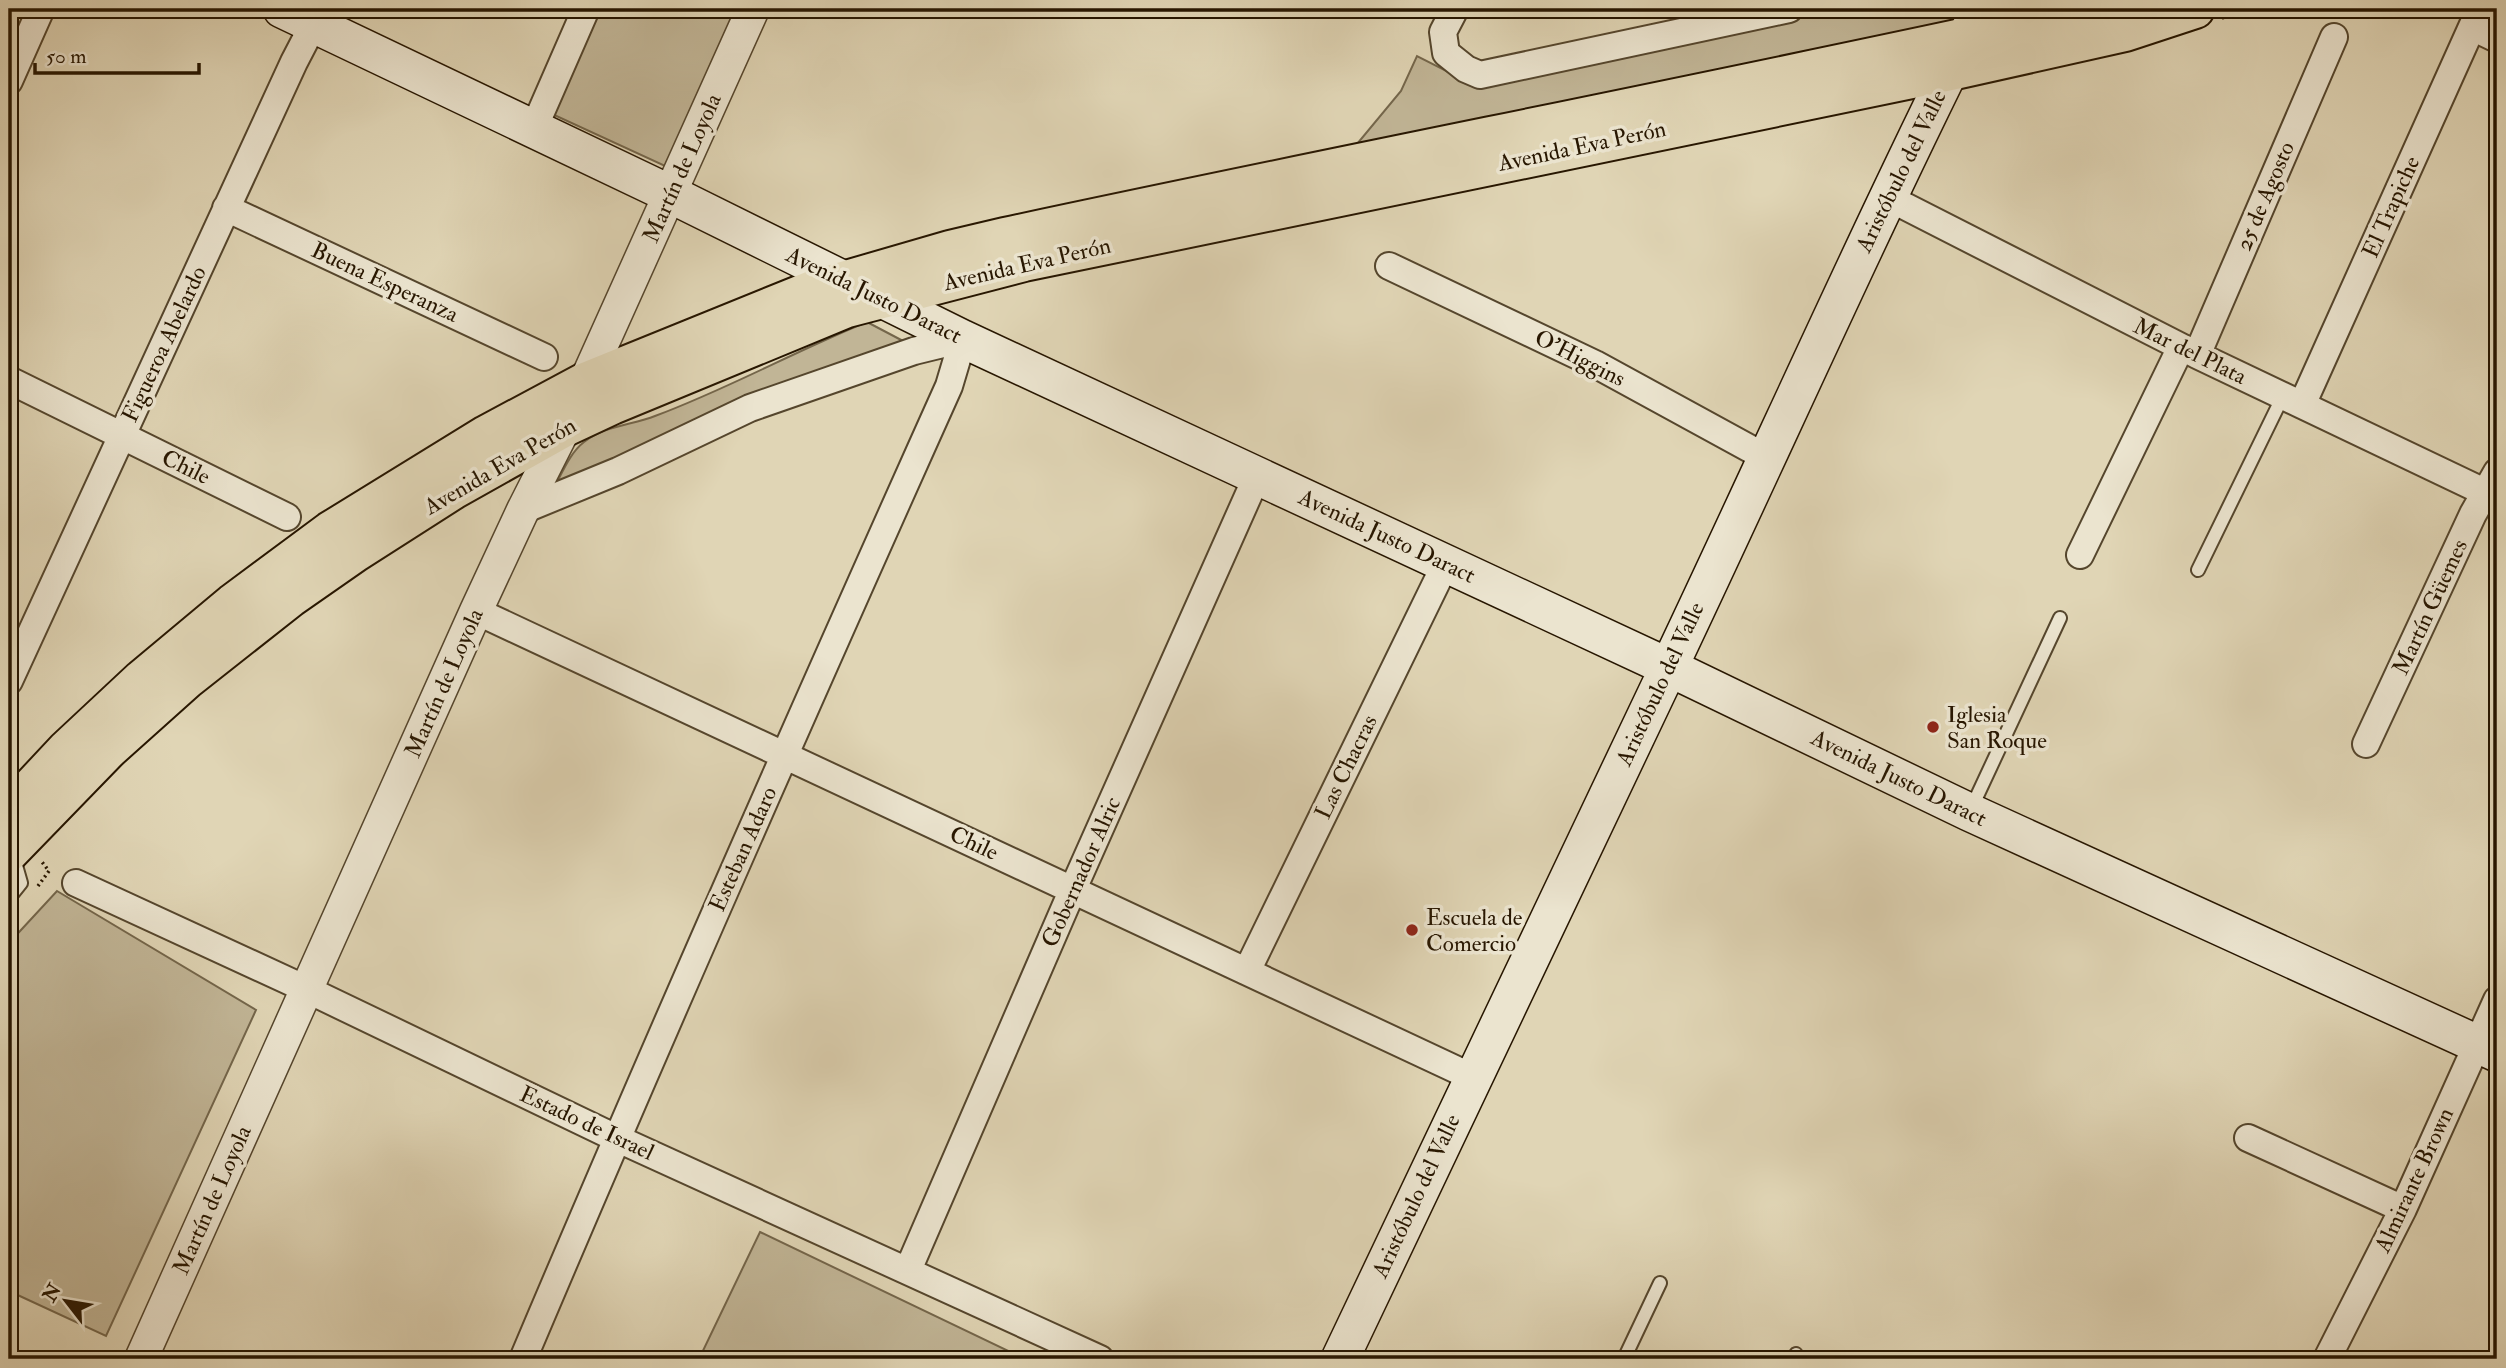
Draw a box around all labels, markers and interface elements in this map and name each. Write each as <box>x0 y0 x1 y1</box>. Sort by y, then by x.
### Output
scale bar <box>35 32 200 76</box>
text: 50 m <box>46 43 87 70</box>
street label: Aristóbulo del Valle <box>1849 85 1953 258</box>
street label: Martín de Loyola <box>636 88 728 247</box>
street label: Avenida Eva Perón <box>1494 114 1669 178</box>
street label: 25 de Agosto <box>2229 137 2301 255</box>
street label: El Trapiche <box>2356 151 2427 263</box>
street label: Avenida Eva Perón <box>939 231 1114 298</box>
street label: Buena Esperanza <box>306 235 464 330</box>
street label: Avenida Justo Daract <box>781 240 967 350</box>
street label: Figueroa Abelardo <box>115 261 213 427</box>
street label: Mar del Plata <box>2129 311 2252 391</box>
street label: O'Higgins <box>1530 323 1630 393</box>
street label: Avenida Eva Perón <box>418 411 581 522</box>
street label: Chile <box>157 443 215 491</box>
street label: Avenida Justo Daract <box>1293 482 1480 590</box>
street label: Martín Güemes <box>2386 534 2474 680</box>
street label: Aristóbulo del Valle <box>1609 597 1711 771</box>
street label: Martín de Loyola <box>398 603 490 762</box>
place label: Iglesia San Roque <box>1947 700 2047 755</box>
street label: Las Chacras <box>1308 710 1384 824</box>
marker: Iglesia San Roque <box>1925 719 1941 735</box>
street label: Avenida Justo Daract <box>1806 723 1992 833</box>
street label: Esteban Adaro <box>703 782 783 916</box>
street label: Gobernador Alric <box>1035 792 1127 952</box>
street label: Chile <box>945 819 1003 867</box>
place label: Escuela de Comercio <box>1426 903 1523 958</box>
marker: Escuela de Comercio <box>1404 922 1420 938</box>
street label: Estado de Israel <box>515 1079 659 1167</box>
street label: Almirante Brown <box>2367 1103 2460 1258</box>
street label: Aristóbulo del Valle <box>1365 1109 1467 1283</box>
street label: Martín de Loyola <box>166 1120 258 1279</box>
north arrow <box>32 1266 102 1336</box>
text: N <box>37 1278 67 1307</box>

